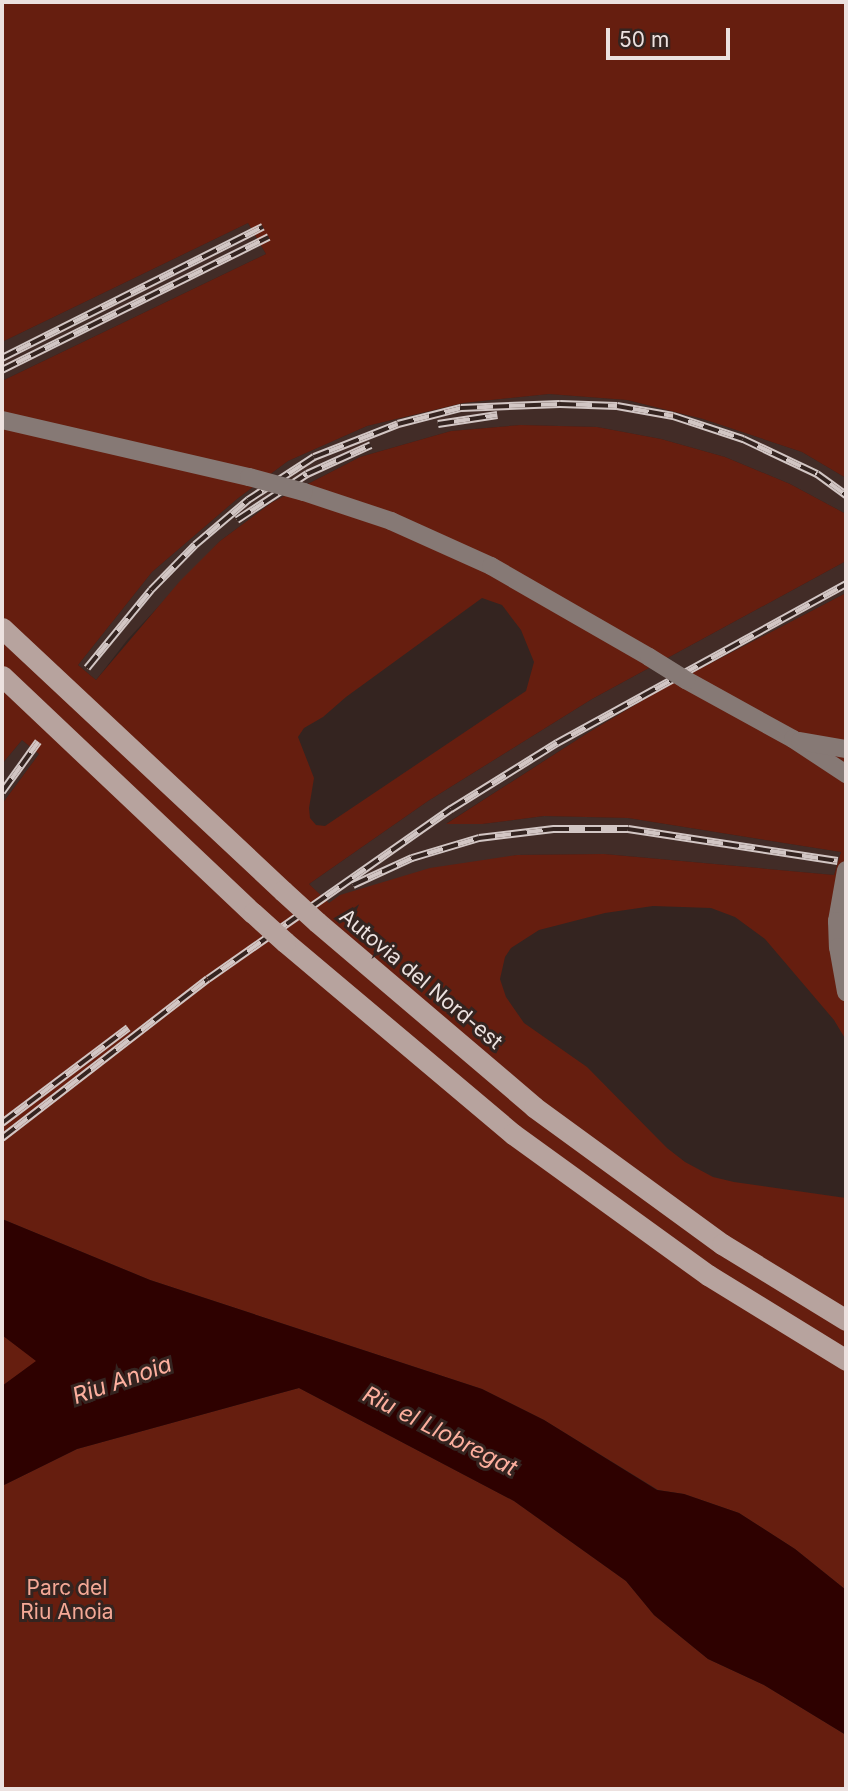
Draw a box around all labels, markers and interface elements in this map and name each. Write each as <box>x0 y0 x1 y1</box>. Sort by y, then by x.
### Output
scale bar <box>610 14 734 58</box>
text: 50 m <box>619 27 669 52</box>
street label: Autovia del Nord-est <box>334 903 508 1055</box>
water label: Riu Anoia <box>69 1350 175 1410</box>
water label: Riu el Llobregat <box>358 1380 522 1482</box>
park label: Parc del Riu Anoia <box>20 1575 114 1625</box>

